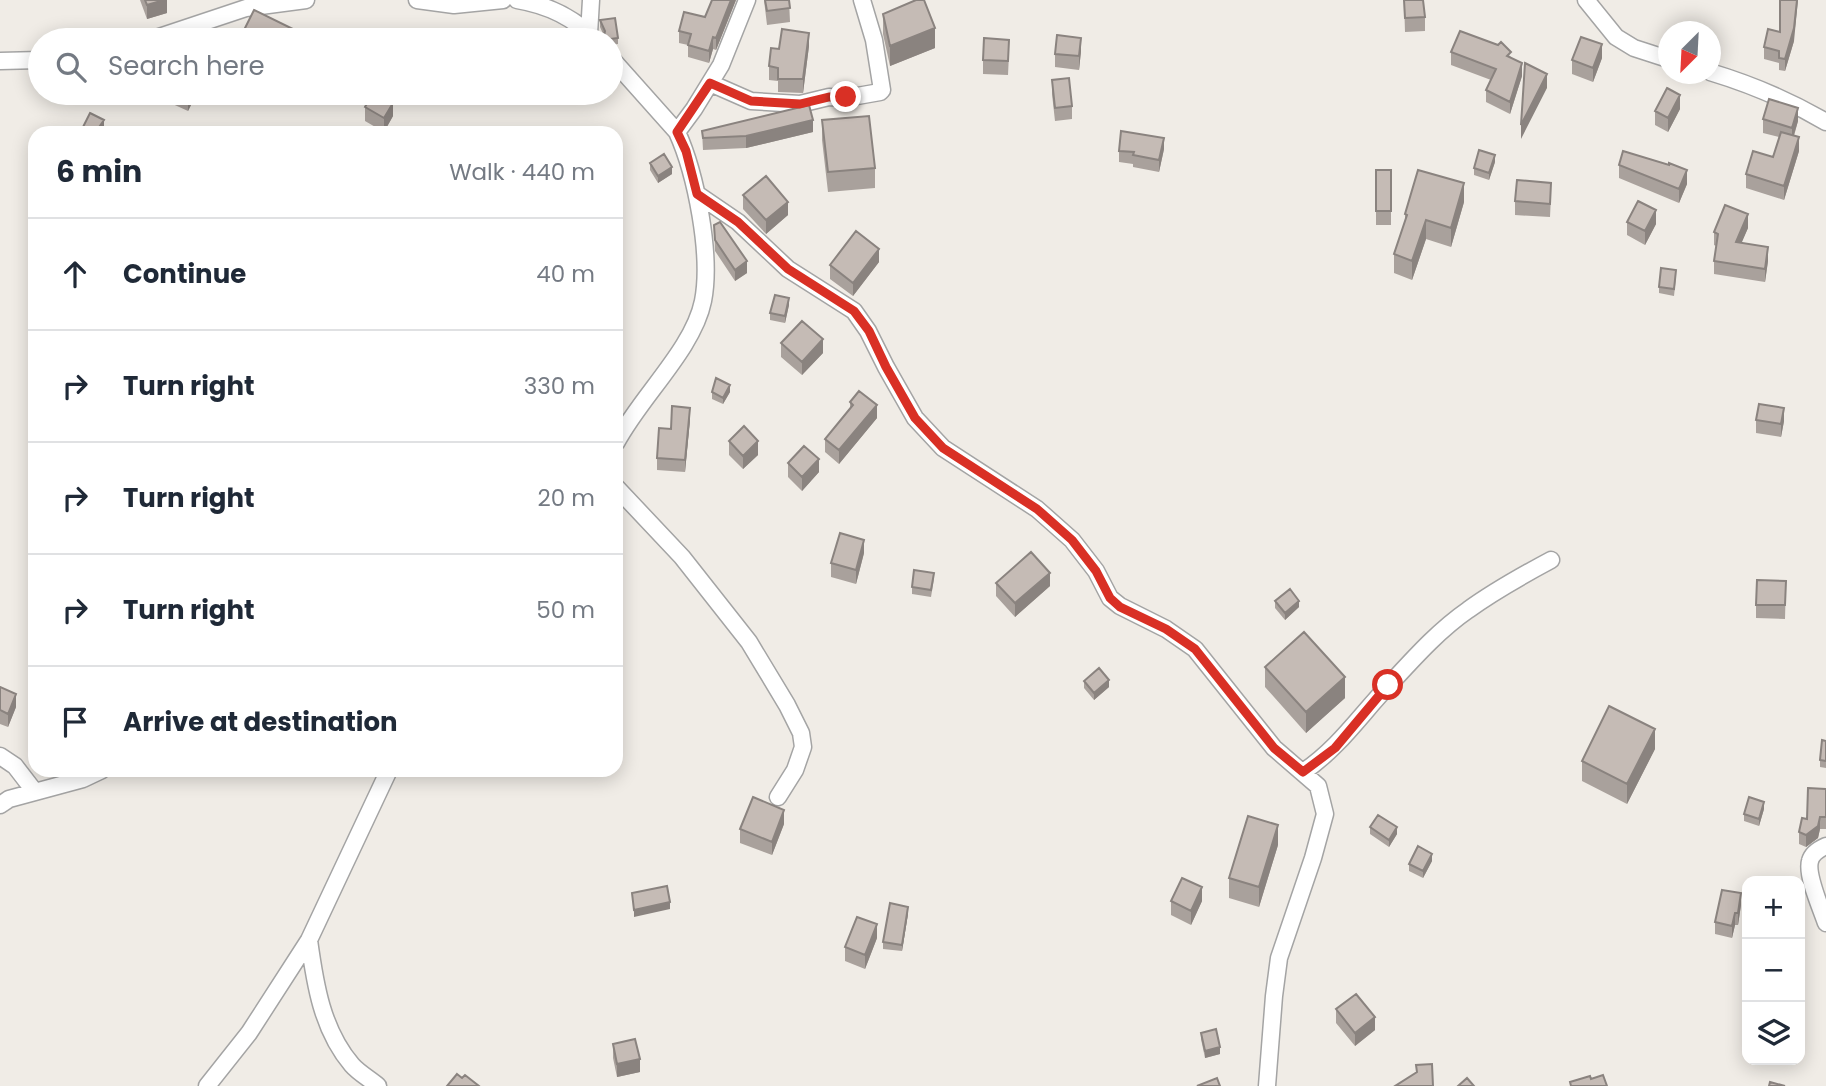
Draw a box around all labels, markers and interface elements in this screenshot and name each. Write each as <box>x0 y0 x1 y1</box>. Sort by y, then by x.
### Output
north arrow <box>1658 21 1721 84</box>
search box <box>28 28 623 105</box>
icon: search <box>52 48 90 86</box>
text: Search here <box>108 48 265 84</box>
route end <box>830 81 861 112</box>
text: 6 min <box>56 150 142 193</box>
text: Walk · 440 m <box>449 156 595 188</box>
icon: ahead <box>56 255 94 293</box>
text: Continue <box>123 256 246 292</box>
text: 40 m <box>536 258 595 290</box>
icon: right <box>56 367 94 405</box>
text: Turn right <box>123 368 255 404</box>
text: 330 m <box>524 370 595 402</box>
icon: right <box>56 479 94 517</box>
text: Turn right <box>123 480 255 516</box>
text: 20 m <box>537 482 595 514</box>
icon: right <box>56 591 94 629</box>
text: Turn right <box>123 592 255 628</box>
text: 50 m <box>536 594 595 626</box>
route start <box>1372 669 1403 700</box>
icon: arrive <box>56 703 94 741</box>
text: Arrive at destination <box>123 704 398 740</box>
map controls <box>1742 876 1805 1065</box>
button: + <box>1742 876 1805 939</box>
button: − <box>1742 939 1805 1002</box>
button: layers <box>1742 1002 1805 1065</box>

